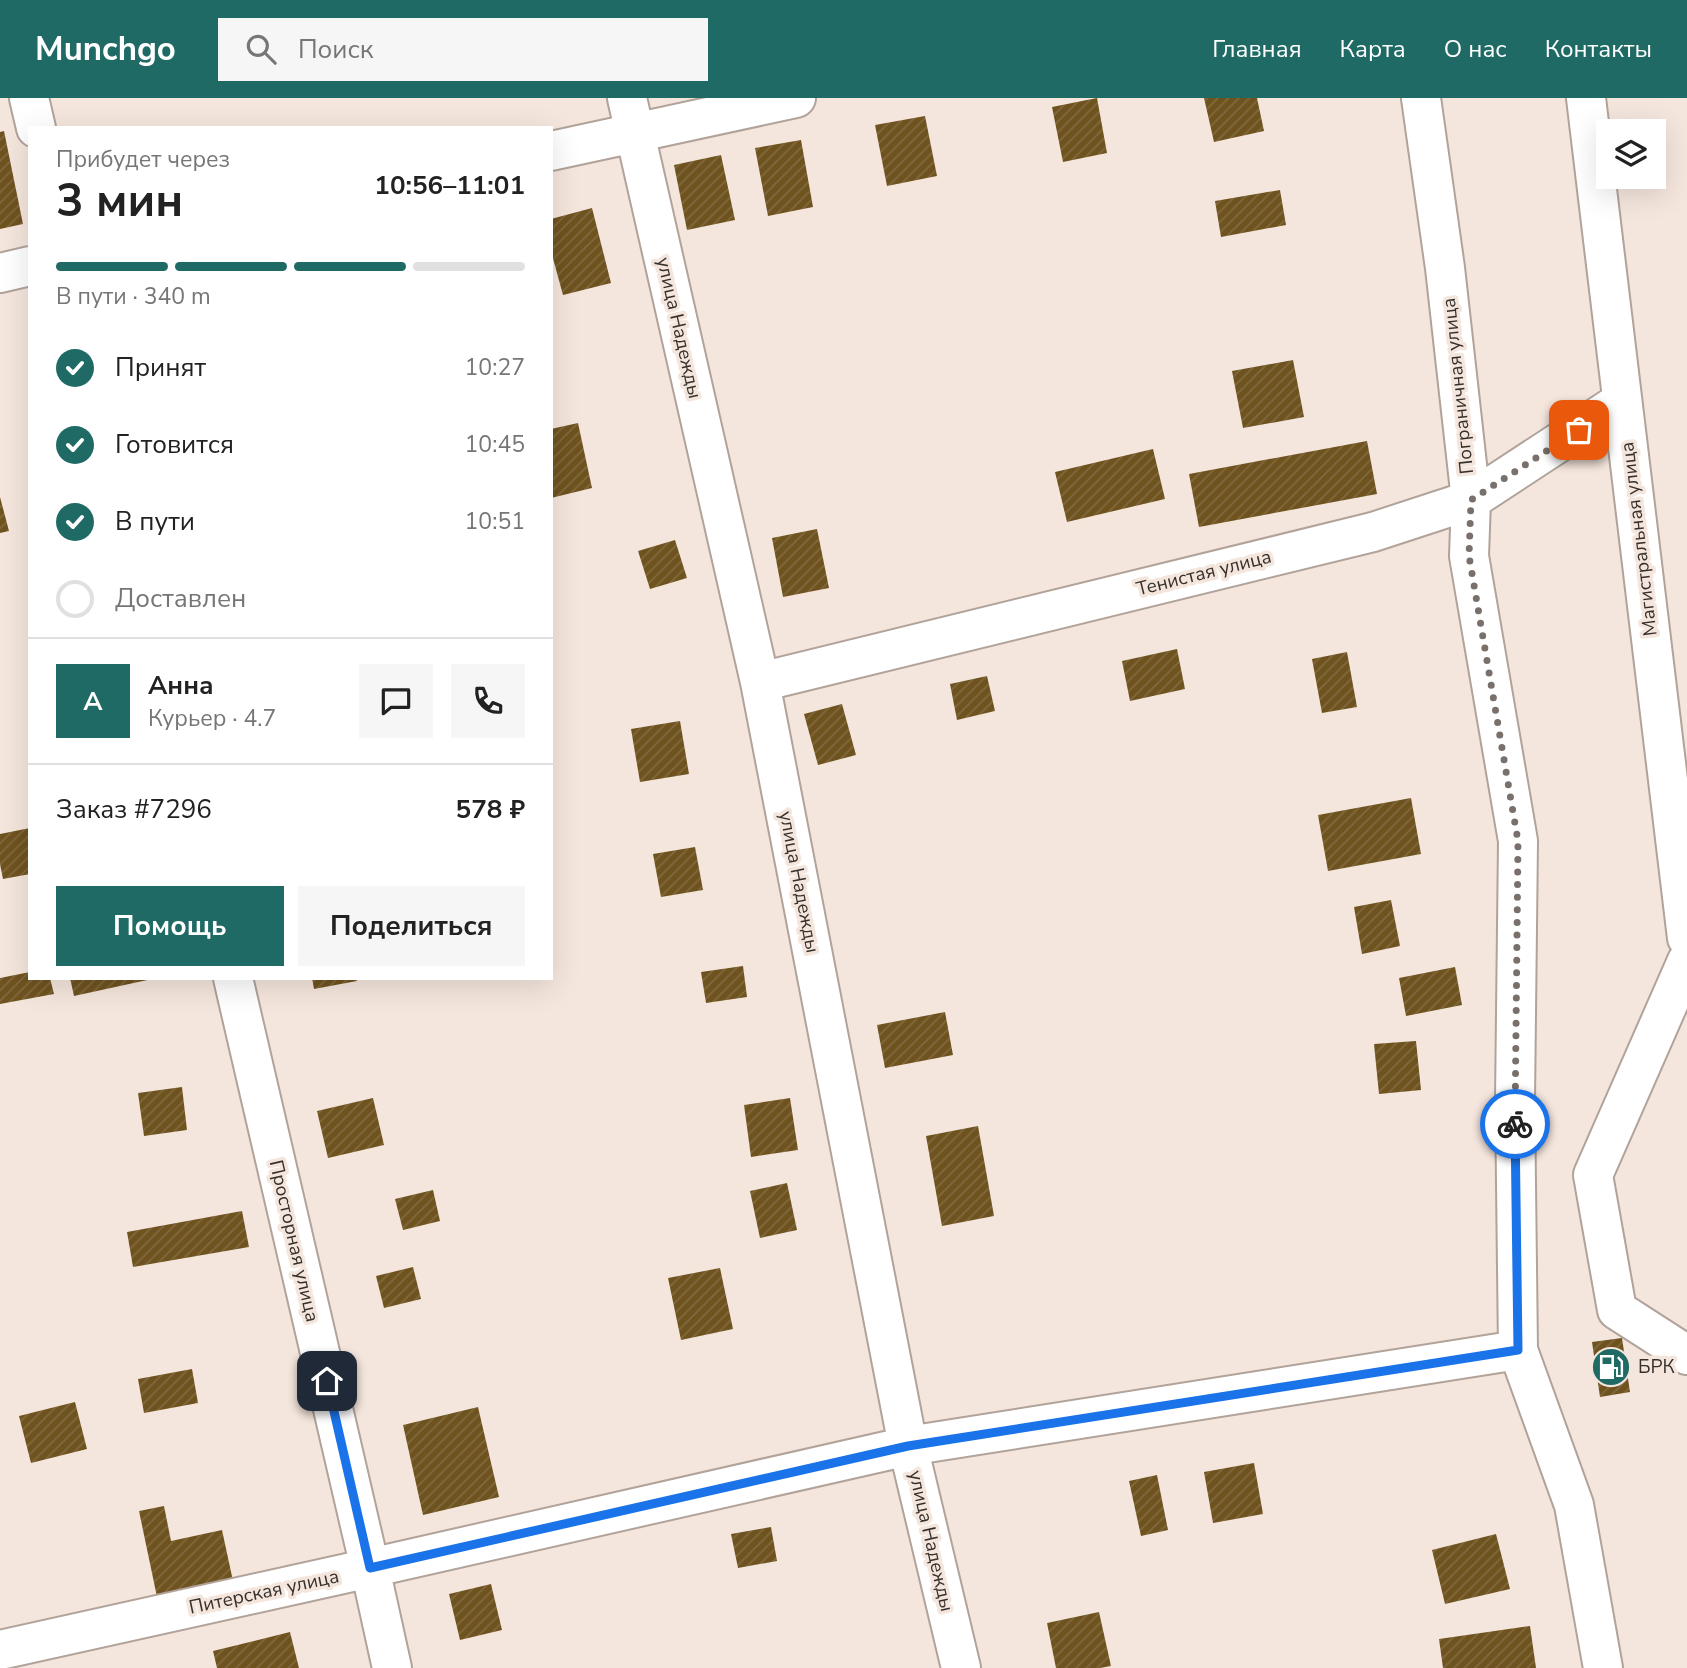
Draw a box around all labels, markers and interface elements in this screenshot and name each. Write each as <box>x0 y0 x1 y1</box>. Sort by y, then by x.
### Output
search box <box>218 18 708 81</box>
text: Munchgo <box>35 27 176 72</box>
icon: search <box>242 30 280 68</box>
text: Поиск <box>298 32 373 67</box>
text: Главная <box>1212 33 1302 65</box>
text: Карта <box>1340 33 1406 65</box>
text: О нас <box>1444 33 1507 65</box>
text: Контакты <box>1545 33 1652 65</box>
map controls <box>1596 119 1666 189</box>
button: layers <box>1596 119 1666 189</box>
text: Прибудет через <box>56 144 230 175</box>
text: 10:56–11:01 <box>374 168 525 203</box>
text: 3 мин <box>56 169 183 232</box>
street label: улица Надежды <box>650 255 708 401</box>
text: В пути · 340 m <box>56 281 211 312</box>
street label: Пограничная улица <box>1436 297 1480 475</box>
icon: check <box>56 349 94 387</box>
text: Принят <box>115 350 206 385</box>
text: 10:27 <box>465 352 525 383</box>
pin <box>1549 400 1609 460</box>
icon: bag <box>1560 411 1598 449</box>
icon: check <box>56 426 94 464</box>
text: Готовится <box>115 427 234 462</box>
text: 10:45 <box>465 429 525 460</box>
street label: Магистральная улица <box>1614 440 1664 638</box>
icon: check <box>56 503 94 541</box>
text: В пути <box>115 504 195 539</box>
text: 10:51 <box>465 506 525 537</box>
street label: Тенистая улица <box>1134 544 1274 602</box>
text: Доставлен <box>115 581 246 616</box>
button: chat <box>359 664 433 738</box>
button: phone <box>451 664 525 738</box>
text: Анна <box>148 668 214 703</box>
text: А <box>83 684 103 719</box>
text: Курьер · 4.7 <box>148 703 276 734</box>
text: Заказ #7296 <box>56 792 212 827</box>
text: 578 ₽ <box>456 792 525 827</box>
street label: улица Надежды <box>772 809 826 955</box>
button: Помощь <box>56 886 284 966</box>
button: Поделиться <box>298 886 525 966</box>
courier <box>1480 1089 1550 1159</box>
icon: bike <box>1496 1105 1534 1143</box>
street label: Просторная улица <box>263 1158 325 1324</box>
fuel station icon: БРК <box>1590 1346 1632 1388</box>
pin <box>297 1351 357 1411</box>
place label: БРК <box>1638 1354 1675 1380</box>
icon: home <box>308 1362 346 1400</box>
street label: улица Надежды <box>902 1468 960 1614</box>
street label: Питерская улица <box>187 1563 341 1621</box>

